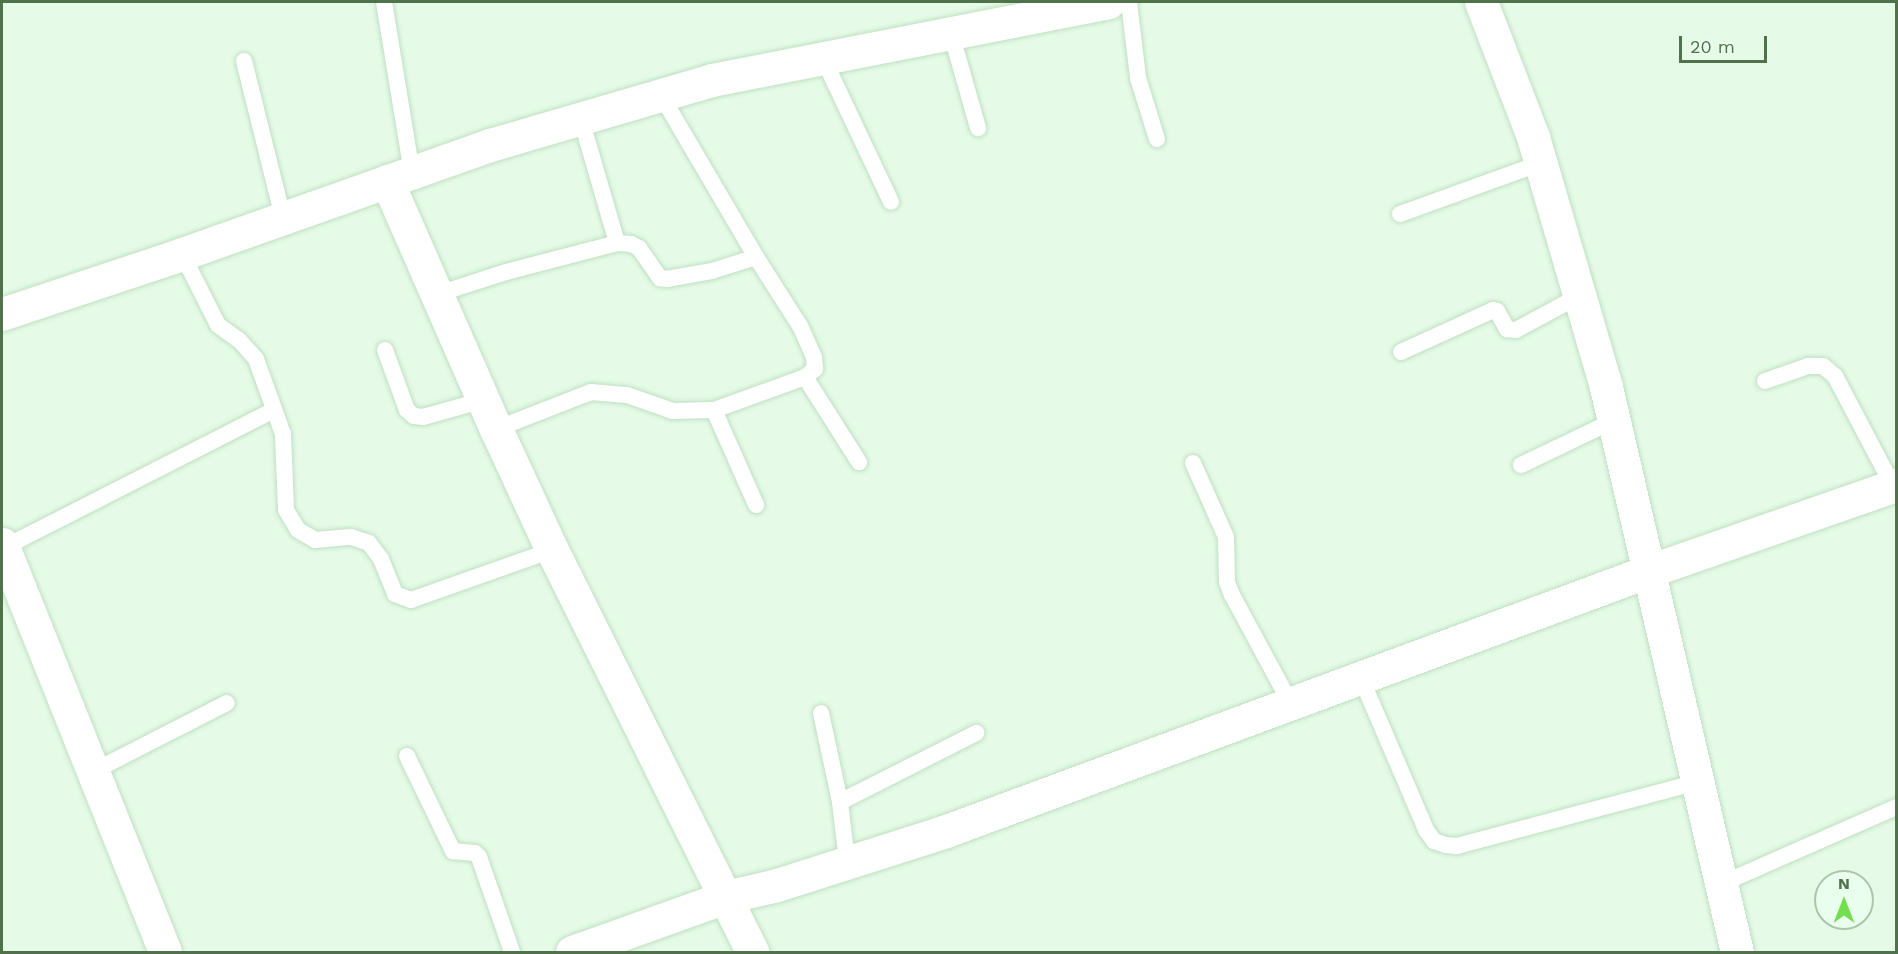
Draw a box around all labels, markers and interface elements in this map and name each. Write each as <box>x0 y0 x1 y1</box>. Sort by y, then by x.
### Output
scale bar <box>1682 24 1770 62</box>
text: 20 m <box>1690 36 1735 57</box>
north arrow <box>1814 870 1874 930</box>
text: N <box>1838 874 1850 893</box>

